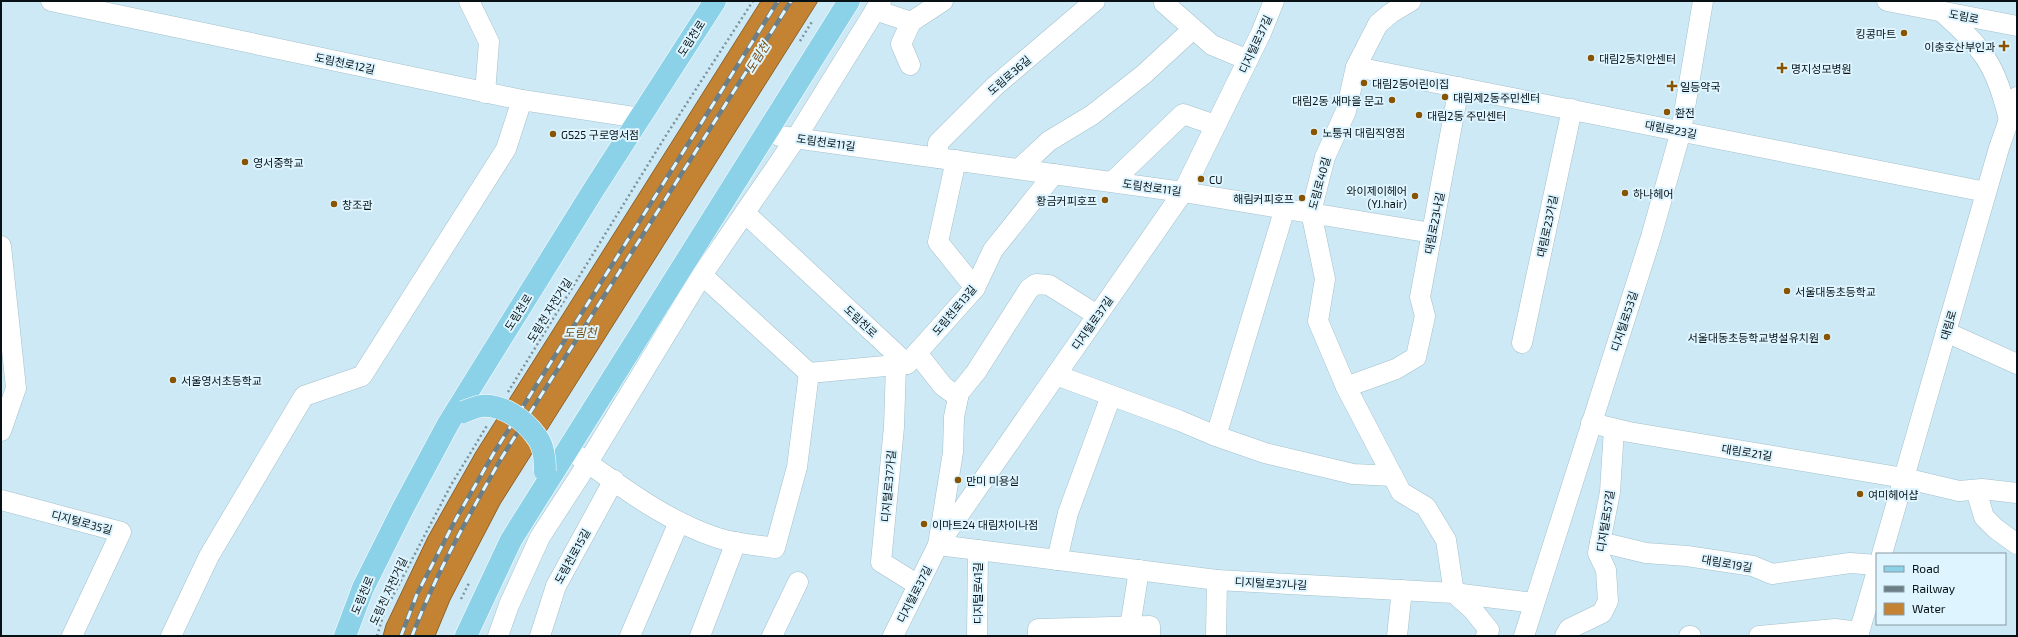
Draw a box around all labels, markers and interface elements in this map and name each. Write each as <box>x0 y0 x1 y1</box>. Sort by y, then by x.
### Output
street label: 도림로 <box>1948 7 1980 25</box>
street label: 디지털로37길 <box>1236 13 1274 75</box>
street label: 도림천로 <box>675 17 707 59</box>
place label: 킹콩마트 <box>1856 27 1896 40</box>
marker: 킹콩마트 <box>1899 28 1909 38</box>
water label: 도림천 <box>742 38 773 75</box>
place label: 이충호산부인과 <box>1924 40 1995 53</box>
marker: 이충호산부인과 <box>1998 40 2010 52</box>
street label: 도림천로12길 <box>314 50 376 76</box>
place label: 대림2동치안센터 <box>1599 52 1676 65</box>
street label: 도림로36길 <box>985 53 1033 97</box>
marker: 대림2동치안센터 <box>1586 53 1596 63</box>
marker: 명지성모병원 <box>1776 62 1788 74</box>
place label: 명지성모병원 <box>1791 62 1852 75</box>
place label: 대림2동어린이집 <box>1372 77 1449 90</box>
marker: 대림2동어린이집 <box>1359 78 1369 88</box>
place label: 일등약국 <box>1680 80 1720 93</box>
marker: 일등약국 <box>1667 81 1677 91</box>
place label: 대림제2동주민센터 <box>1453 91 1540 104</box>
marker: 대림제2동주민센터 <box>1440 92 1450 102</box>
place label: 대림2동 새마을 문고 <box>1292 94 1384 107</box>
marker: 대림2동 새마을 문고 <box>1387 95 1397 105</box>
place label: 환전 <box>1675 106 1695 119</box>
marker: 환전 <box>1662 107 1672 117</box>
place label: 대림2동 주민센터 <box>1427 109 1506 122</box>
marker: 대림2동 주민센터 <box>1414 110 1424 120</box>
street label: 대림로23길 <box>1644 118 1698 140</box>
place label: 노퉁궈 대림직영점 <box>1322 126 1405 139</box>
marker: 노퉁궈 대림직영점 <box>1309 127 1319 137</box>
place label: GS25 구로영서점 <box>561 128 639 141</box>
marker: GS25 구로영서점 <box>548 129 558 139</box>
street label: 도림천로11길 <box>796 131 856 153</box>
street label: 도림로40길 <box>1306 155 1332 211</box>
place label: 영서중학교 <box>253 156 304 169</box>
marker: 영서중학교 <box>240 157 250 167</box>
place label: CU <box>1209 173 1223 186</box>
marker: CU <box>1196 174 1206 184</box>
street label: 도림천로11길 <box>1122 176 1182 198</box>
place label: 와이제이헤어 (YJ.hair) <box>1346 184 1407 210</box>
place label: 하나헤어 <box>1633 187 1673 200</box>
marker: 하나헤어 <box>1620 188 1630 198</box>
marker: 와이제이헤어 (YJ.hair) <box>1410 191 1420 201</box>
street label: 대림로23나길 <box>1422 191 1446 255</box>
place label: 해림커피호프 <box>1233 192 1294 205</box>
marker: 해림커피호프 <box>1297 193 1307 203</box>
place label: 황금커피호프 <box>1036 194 1097 207</box>
street label: 대림로23가길 <box>1534 194 1560 258</box>
marker: 황금커피호프 <box>1100 195 1110 205</box>
place label: 창조관 <box>342 198 372 211</box>
marker: 창조관 <box>329 199 339 209</box>
street label: 도림천 자전거길 <box>524 275 574 345</box>
street label: 도림천로13길 <box>929 282 979 338</box>
place label: 서울대동초등학교 <box>1795 285 1876 298</box>
marker: 서울대동초등학교 <box>1782 286 1792 296</box>
street label: 디지털로53길 <box>1608 289 1640 353</box>
street label: 도림천로 <box>502 291 534 333</box>
street label: 디지털로37길 <box>1069 294 1115 352</box>
street label: 도림천로 <box>842 302 880 340</box>
street label: 대림로 <box>1938 309 1958 341</box>
water label: 도림천 <box>563 325 599 339</box>
place label: 서울대동초등학교병설유치원 <box>1687 331 1819 344</box>
marker: 서울대동초등학교병설유치원 <box>1822 332 1832 342</box>
place label: 서울영서초등학교 <box>181 374 262 387</box>
marker: 서울영서초등학교 <box>168 375 178 385</box>
street label: 대림로21길 <box>1721 442 1773 462</box>
street label: 디지털로37가길 <box>878 449 898 523</box>
place label: 만미 미용실 <box>966 474 1019 487</box>
marker: 만미 미용실 <box>953 475 963 485</box>
place label: 여미헤어샵 <box>1868 488 1919 501</box>
street label: 디지털로57길 <box>1594 489 1616 553</box>
marker: 여미헤어샵 <box>1855 489 1865 499</box>
street label: 디지털로35길 <box>50 508 114 536</box>
place label: 이마트24 대림차이나점 <box>932 518 1038 531</box>
marker: 이마트24 대림차이나점 <box>919 519 929 529</box>
street label: 도림천로15길 <box>552 526 592 586</box>
street label: 대림로19길 <box>1701 552 1753 574</box>
legend <box>1876 553 2006 625</box>
street label: 도림천 자전거길 <box>367 555 409 627</box>
text: Road <box>1912 561 1940 575</box>
street label: 디지털로41길 <box>971 562 984 624</box>
street label: 디지털로37길 <box>894 563 934 625</box>
street label: 도림천로 <box>348 574 376 616</box>
street label: 디지털로37나길 <box>1234 575 1308 591</box>
text: Railway <box>1912 581 1956 595</box>
text: Water <box>1912 601 1946 615</box>

